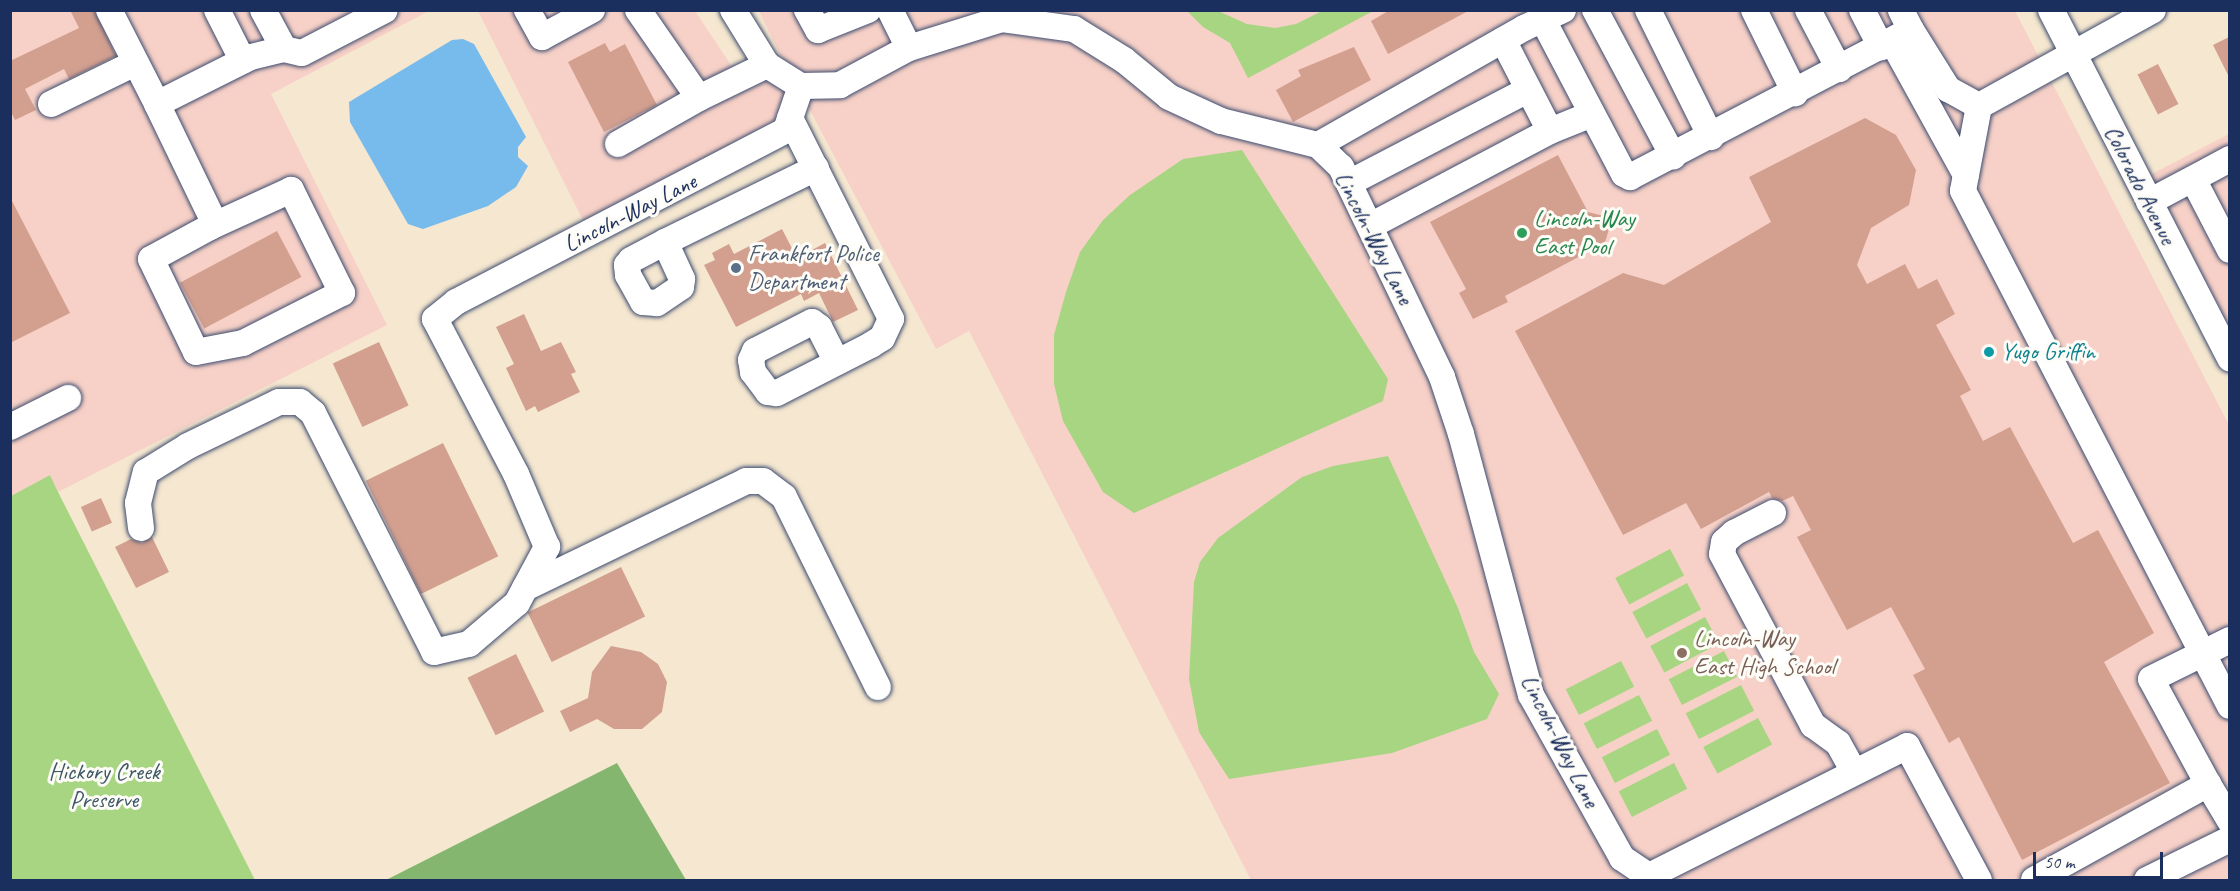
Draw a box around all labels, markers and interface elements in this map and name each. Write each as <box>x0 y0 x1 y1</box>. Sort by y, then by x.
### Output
street label: Colorado Avenue <box>2098 121 2182 249</box>
street label: Lincoln-Way Lane <box>1328 166 1420 310</box>
street label: Lincoln-Way Lane <box>558 167 702 259</box>
place label: Lincoln-Way East Pool <box>1534 205 1635 261</box>
marker: Lincoln-Way East Pool <box>1515 226 1529 240</box>
place label: Frankfort Police Department <box>748 240 879 296</box>
marker: Frankfort Police Department <box>729 261 743 275</box>
place label: Yugo Griffin <box>2001 338 2095 366</box>
marker: Yugo Griffin <box>1982 345 1996 359</box>
place label: Lincoln-Way East High School <box>1694 625 1834 681</box>
marker: Lincoln-Way East High School <box>1675 646 1689 660</box>
street label: Lincoln-Way Lane <box>1514 669 1606 813</box>
park label: Hickory Creek Preserve <box>49 758 159 814</box>
scale bar <box>2036 840 2166 878</box>
text: 50 m <box>2044 851 2075 873</box>

